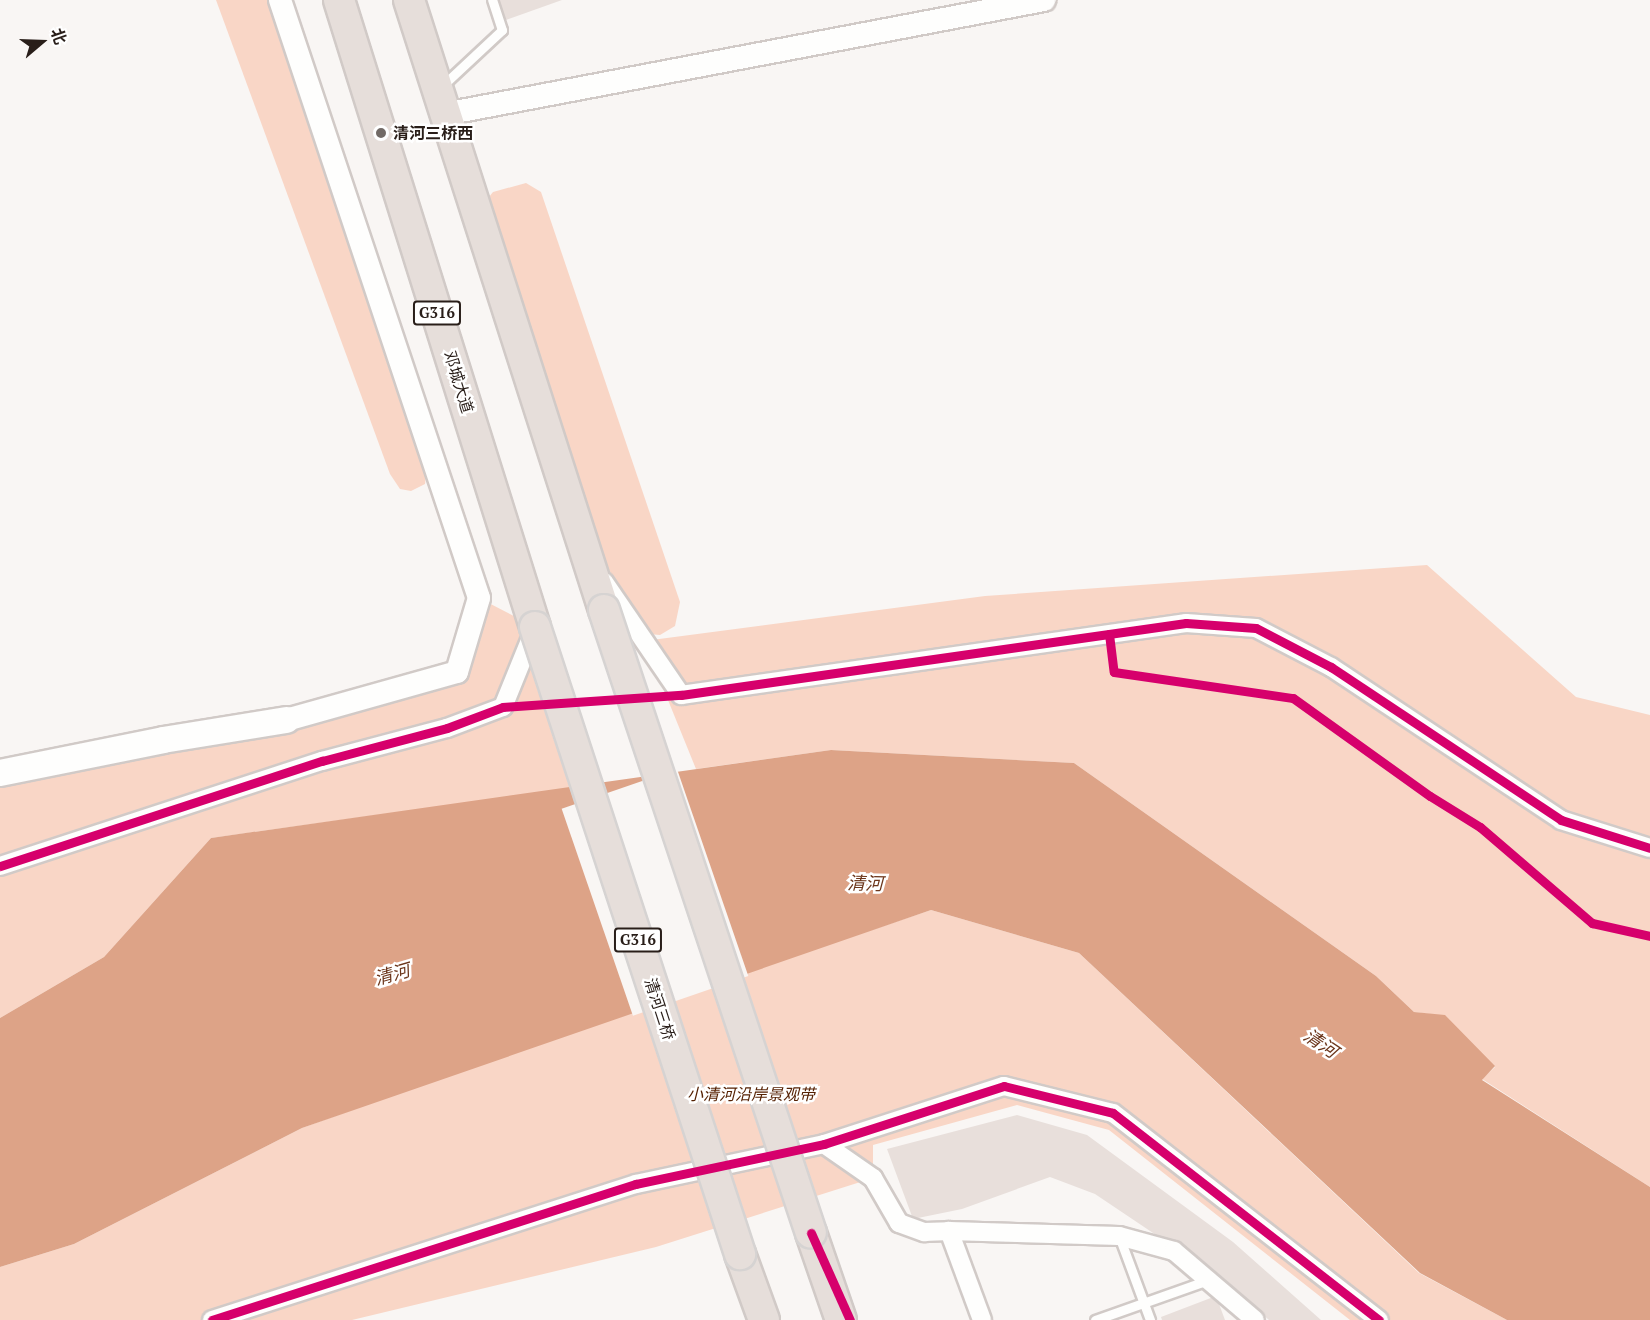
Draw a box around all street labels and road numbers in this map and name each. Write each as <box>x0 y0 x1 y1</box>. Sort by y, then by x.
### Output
road number: G316 <box>412 301 462 325</box>
street label: 邓城大道 <box>440 349 478 415</box>
road number: G316 <box>612 928 664 952</box>
street label: 清河三桥 <box>641 976 679 1042</box>

